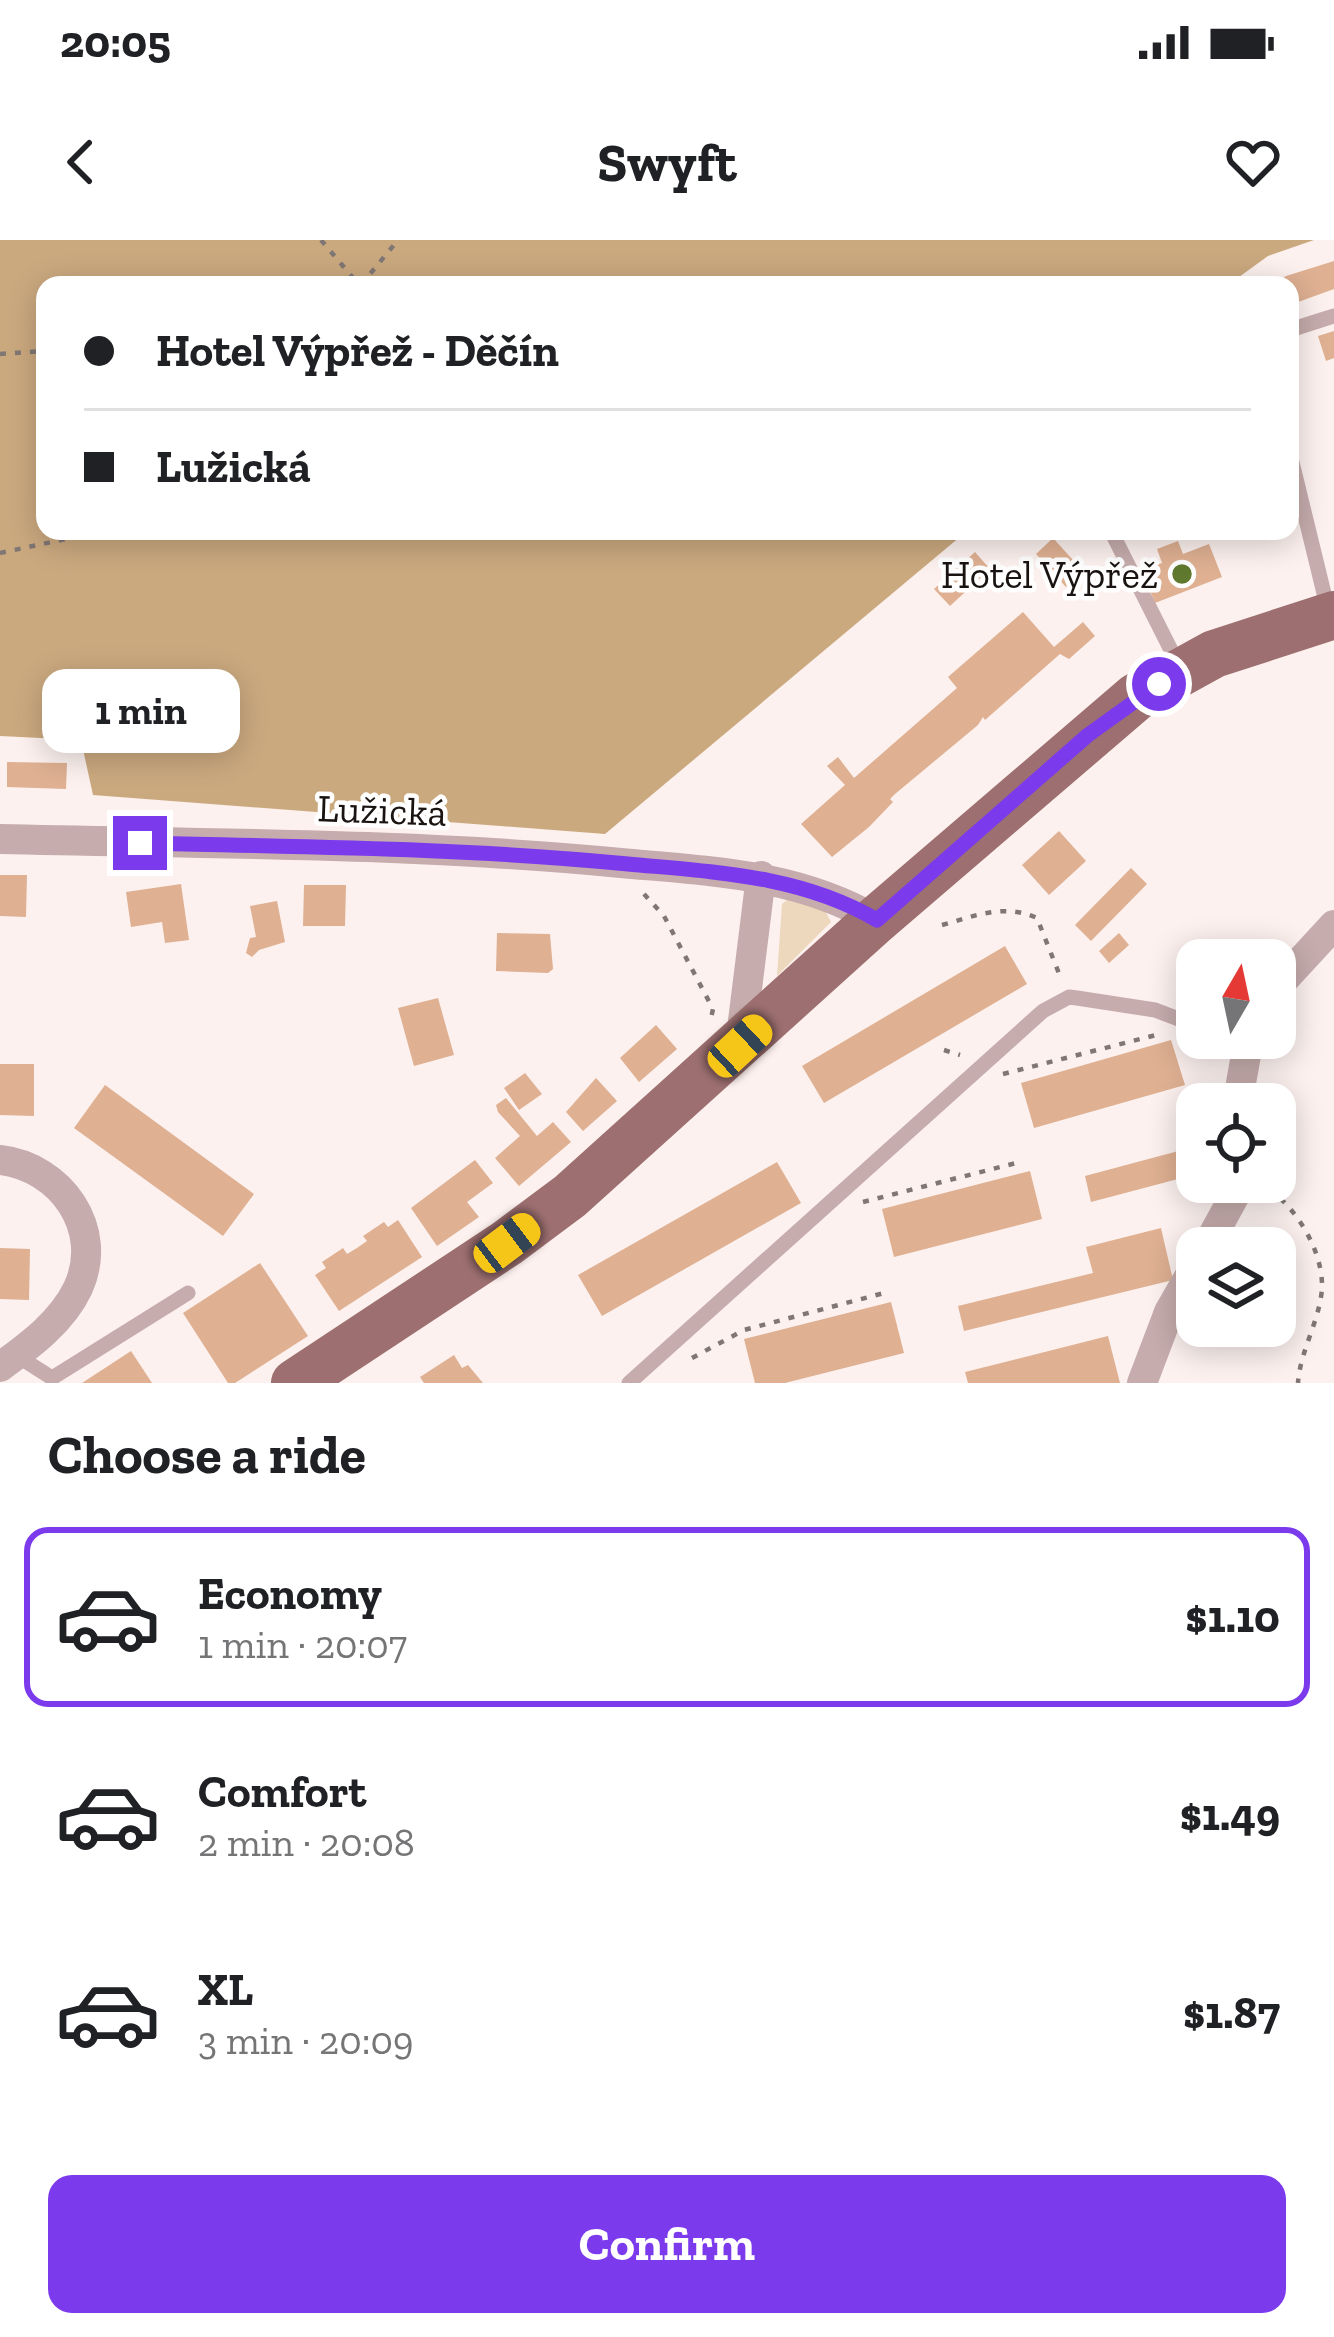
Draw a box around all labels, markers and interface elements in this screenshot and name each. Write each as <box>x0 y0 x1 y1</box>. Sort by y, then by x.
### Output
text: 20:05 <box>60 15 171 69</box>
icon: back <box>48 129 114 195</box>
icon: heart <box>1220 129 1286 195</box>
text: Swyft <box>597 130 737 195</box>
text: Hotel Výpřež - Děčín <box>156 324 559 378</box>
text: Lužická <box>156 440 311 494</box>
place label: Hotel Výpřež <box>941 551 1158 598</box>
marker: Hotel Výpřež <box>1169 561 1195 587</box>
route start <box>1132 657 1186 711</box>
callout: 1 min <box>41 669 239 753</box>
text: 1 min <box>95 687 187 734</box>
street label: Lužická <box>317 784 447 836</box>
route end <box>113 816 167 870</box>
north arrow <box>1176 939 1296 1059</box>
map controls <box>1176 939 1296 1347</box>
car <box>701 1008 779 1084</box>
button: locate <box>1176 1083 1296 1203</box>
car <box>467 1207 547 1279</box>
button: layers <box>1176 1227 1296 1347</box>
text: Choose a ride <box>48 1422 366 1487</box>
icon: car <box>54 1563 162 1671</box>
text: Economy <box>198 1567 382 1621</box>
text: $1.10 <box>1185 1590 1280 1644</box>
text: 1 min · 20:07 <box>198 1621 407 1668</box>
icon: car <box>54 1761 162 1869</box>
text: Comfort <box>198 1765 366 1819</box>
text: $1.49 <box>1180 1788 1280 1842</box>
text: 2 min · 20:08 <box>198 1819 415 1866</box>
icon: car <box>54 1959 162 2067</box>
text: XL <box>198 1963 253 2017</box>
text: $1.87 <box>1183 1986 1280 2040</box>
text: 3 min · 20:09 <box>198 2017 414 2064</box>
button: Confirm <box>48 2175 1286 2313</box>

